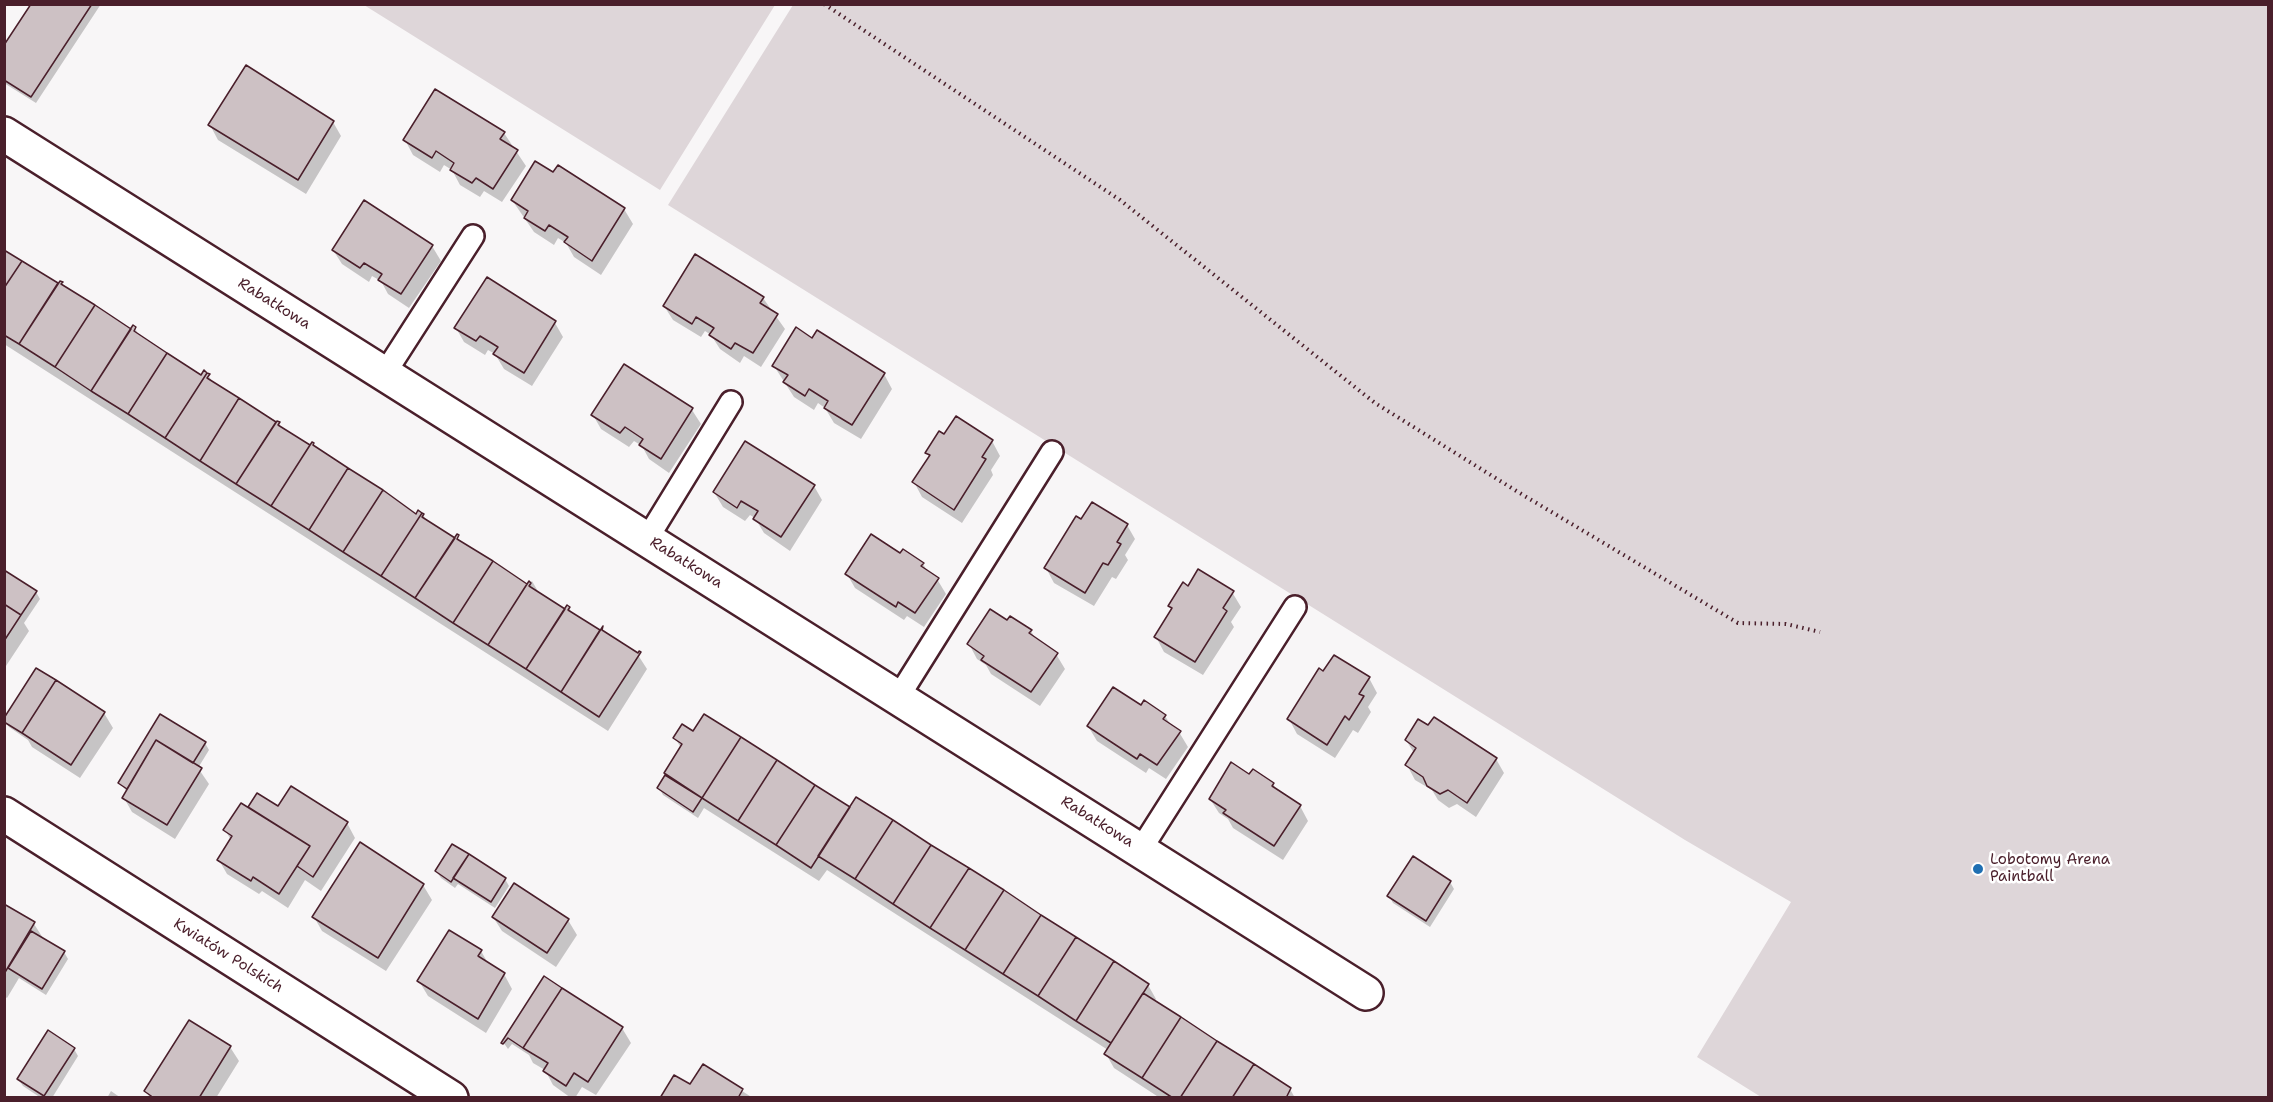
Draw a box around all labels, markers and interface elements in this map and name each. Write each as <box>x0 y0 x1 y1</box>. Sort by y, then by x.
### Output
street label: Rabatkowa <box>234 275 314 333</box>
street label: Rabatkowa <box>646 534 726 592</box>
street label: Rabatkowa <box>1057 793 1137 851</box>
place label: Lobotomy Arena Paintball <box>1990 851 2110 886</box>
marker: Lobotomy Arena Paintball <box>1971 862 1985 876</box>
street label: Kwiatów Polskich <box>170 915 286 997</box>

